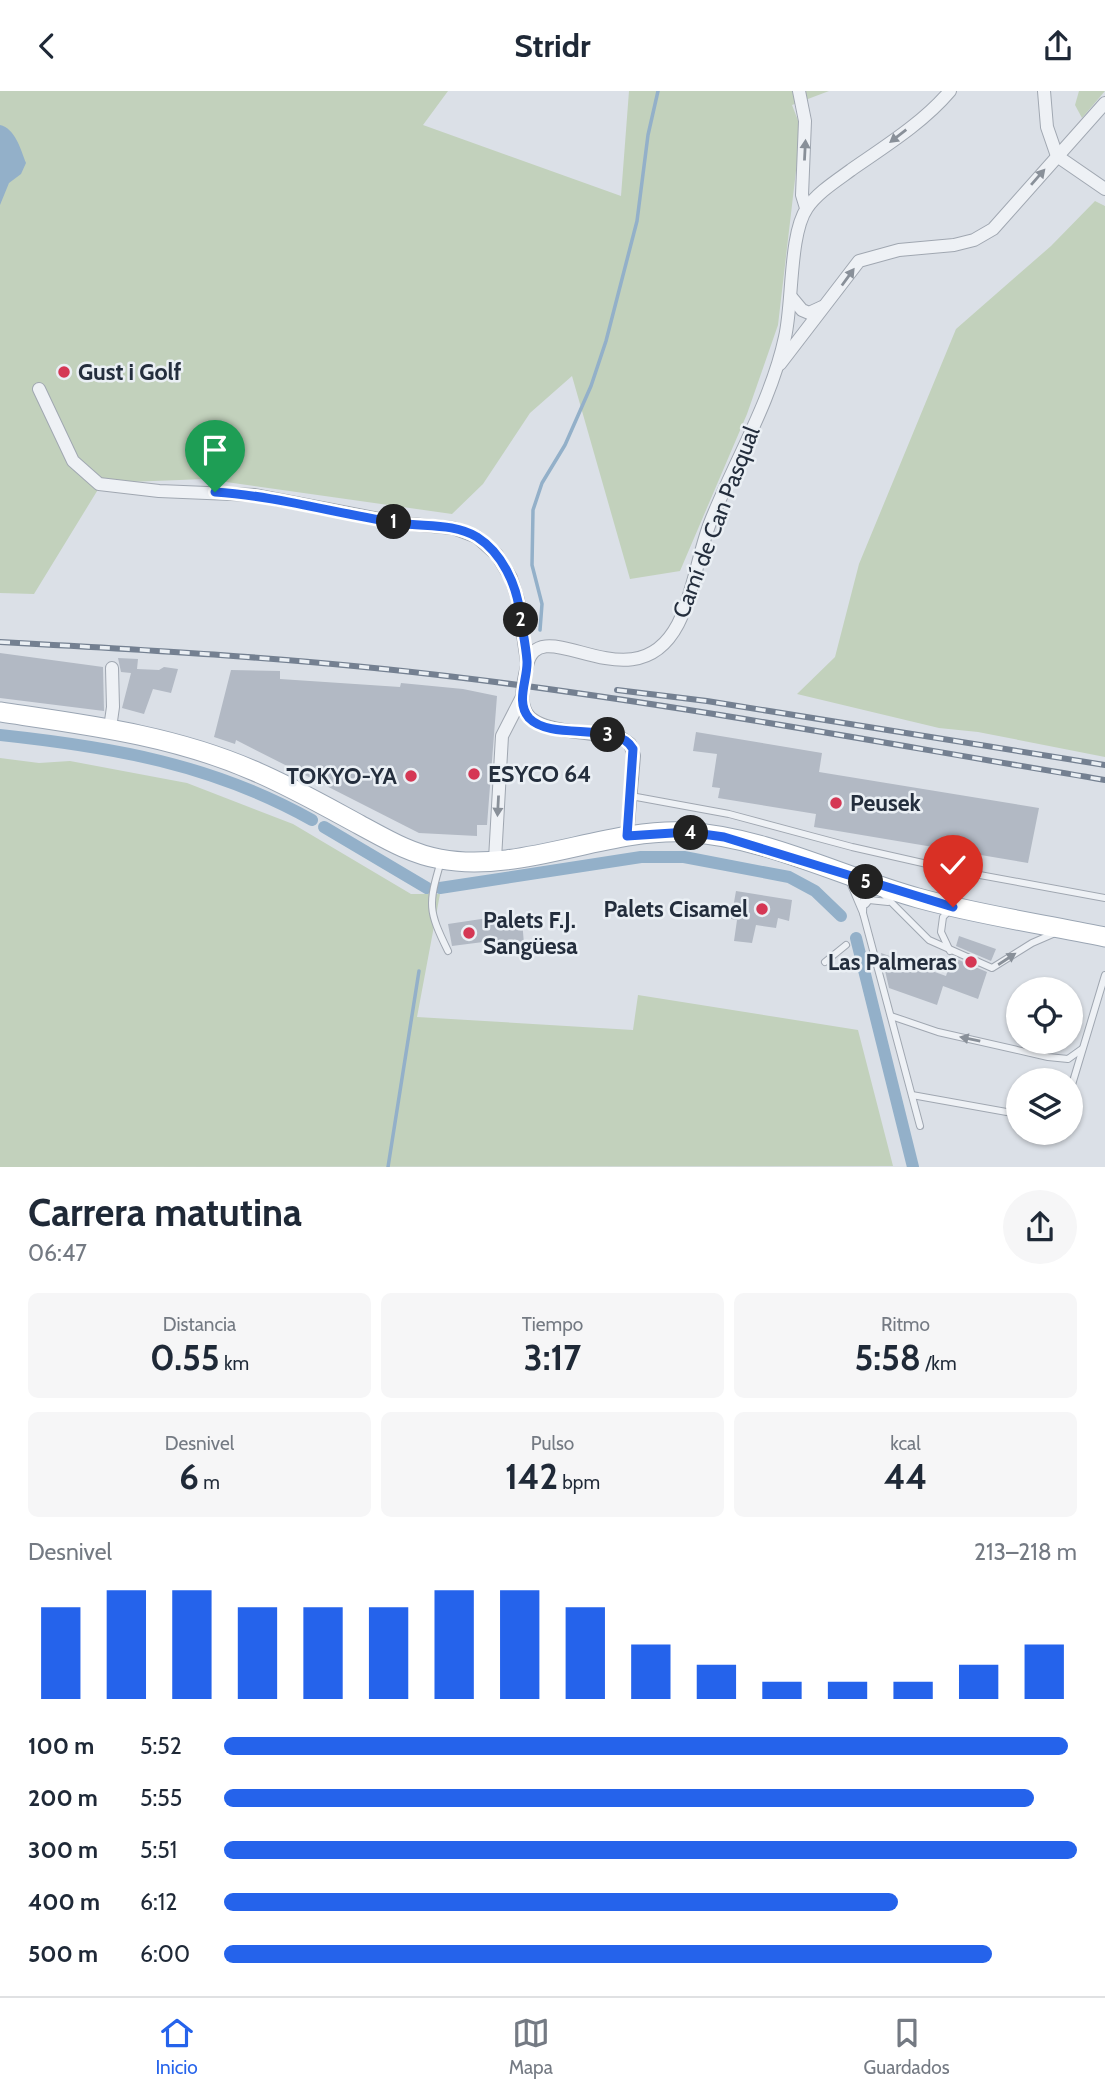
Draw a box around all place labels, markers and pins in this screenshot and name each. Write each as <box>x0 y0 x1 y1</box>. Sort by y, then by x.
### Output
place label: Gust i Golf <box>78 358 182 386</box>
marker: Gust i Golf <box>56 364 72 380</box>
pin <box>185 420 245 492</box>
pin: 1 <box>376 505 412 539</box>
pin: 2 <box>504 603 538 637</box>
pin: 3 <box>590 717 626 753</box>
place label: ESYCO 64 <box>488 760 591 788</box>
place label: TOKYO-YA <box>286 762 398 790</box>
marker: ESYCO 64 <box>466 766 482 782</box>
marker: TOKYO-YA <box>403 768 419 784</box>
place label: Peusek <box>850 789 922 817</box>
marker: Peusek <box>828 795 844 811</box>
pin: 4 <box>674 815 708 851</box>
pin <box>923 835 983 907</box>
pin: 5 <box>848 865 884 899</box>
place label: Palets Cisamel <box>603 895 748 923</box>
marker: Palets Cisamel <box>754 901 770 917</box>
place label: Palets F.J. Sangüesa <box>483 906 578 960</box>
marker: Palets F.J. Sangüesa <box>461 925 477 941</box>
place label: Las Palmeras <box>828 948 957 976</box>
marker: Las Palmeras <box>963 954 979 970</box>

